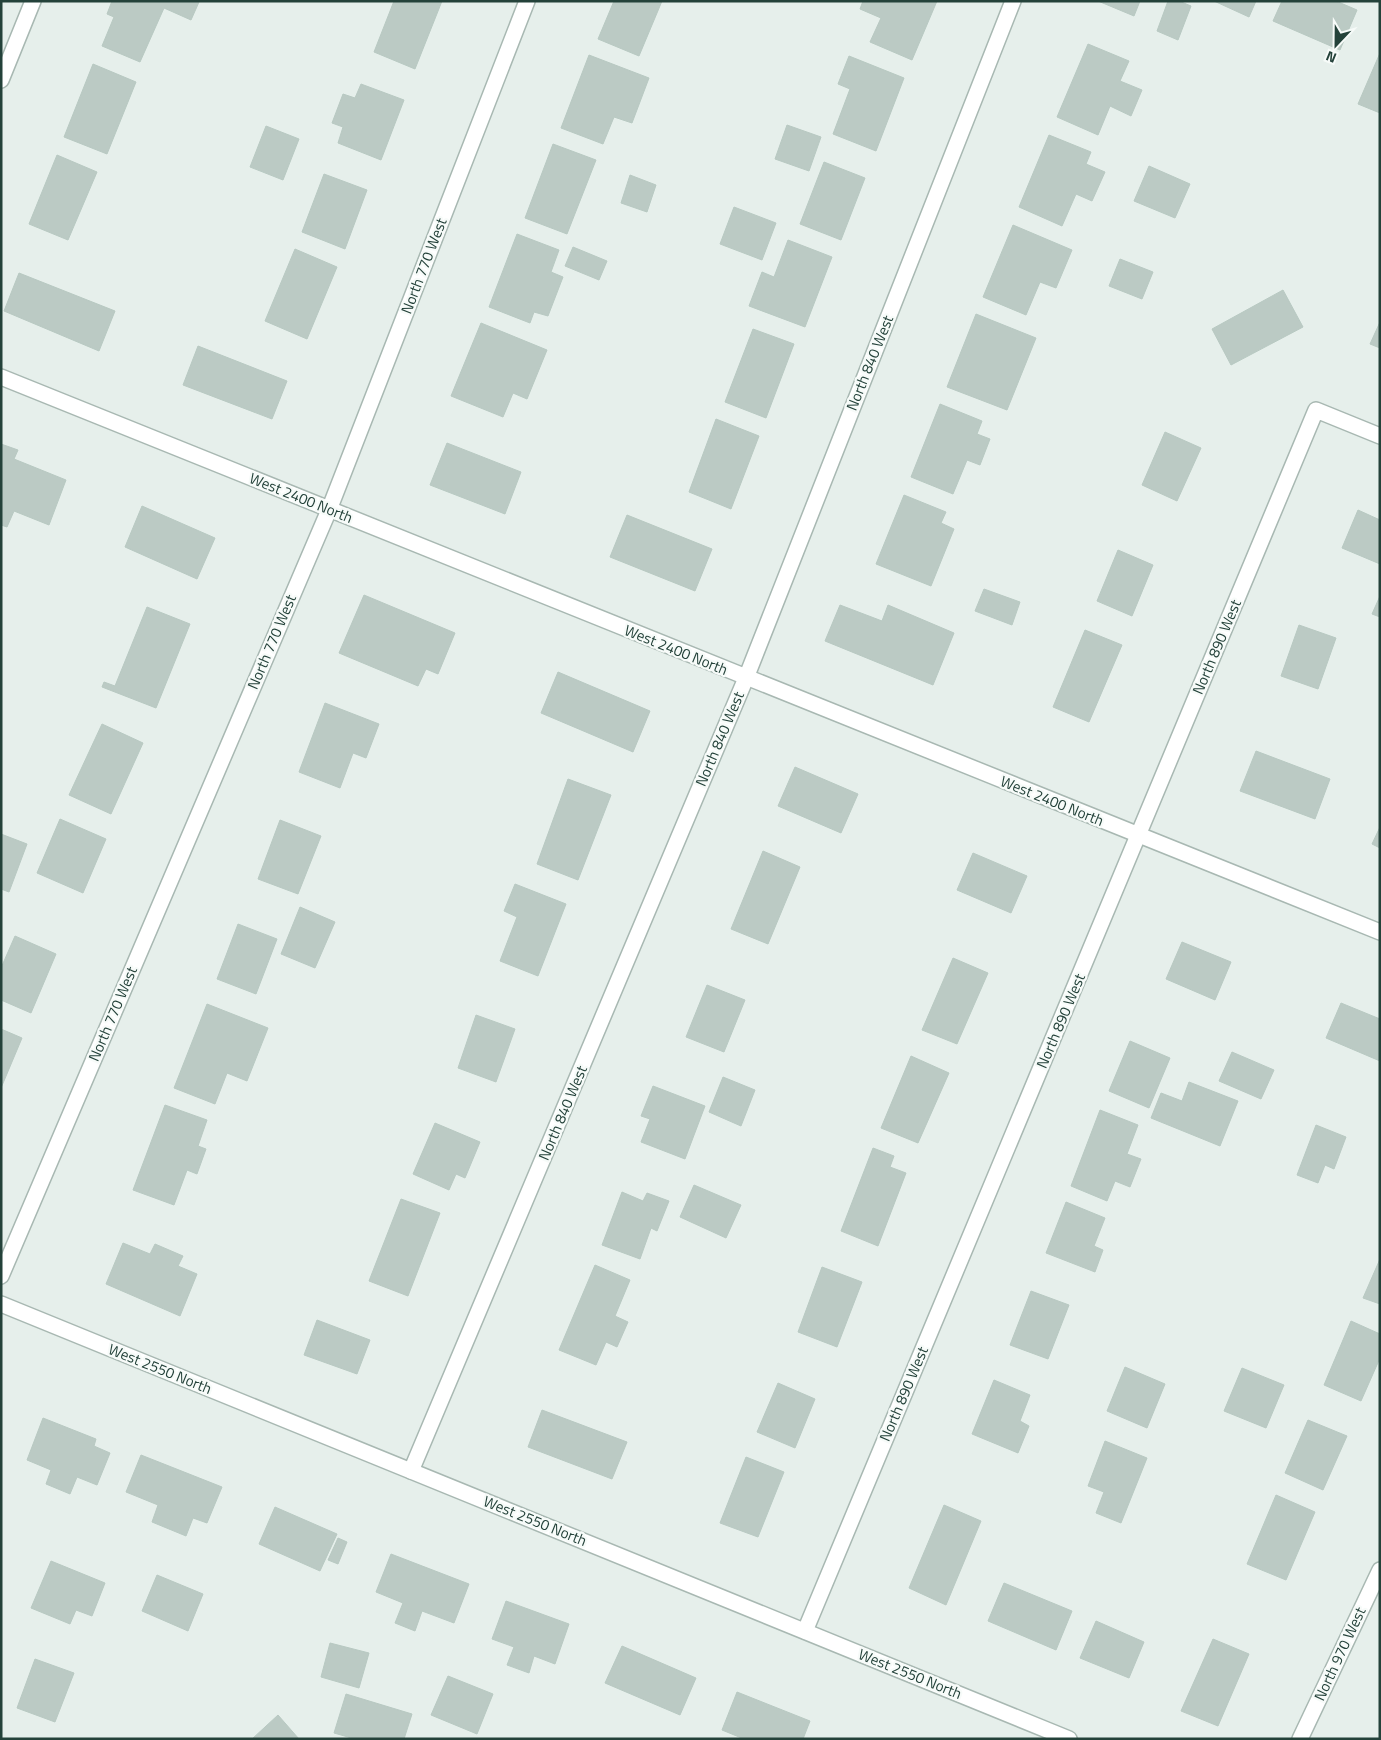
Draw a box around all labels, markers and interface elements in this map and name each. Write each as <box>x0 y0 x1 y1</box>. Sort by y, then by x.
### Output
north arrow <box>1311 20 1361 70</box>
text: N <box>1323 46 1339 69</box>
street label: North 770 West <box>395 214 453 317</box>
street label: North 840 West <box>840 311 899 414</box>
street label: West 2400 North <box>246 466 356 529</box>
street label: North 770 West <box>241 590 302 693</box>
street label: North 890 West <box>1186 595 1247 698</box>
street label: West 2400 North <box>621 618 731 681</box>
street label: North 840 West <box>689 687 750 790</box>
street label: West 2400 North <box>997 769 1107 832</box>
street label: North 770 West <box>82 962 143 1065</box>
street label: North 890 West <box>1030 969 1091 1072</box>
street label: North 840 West <box>532 1061 593 1164</box>
street label: West 2550 North <box>105 1337 215 1400</box>
street label: North 890 West <box>873 1342 934 1445</box>
street label: West 2550 North <box>480 1489 590 1552</box>
street label: North 970 West <box>1308 1602 1372 1704</box>
street label: West 2550 North <box>855 1642 965 1705</box>

